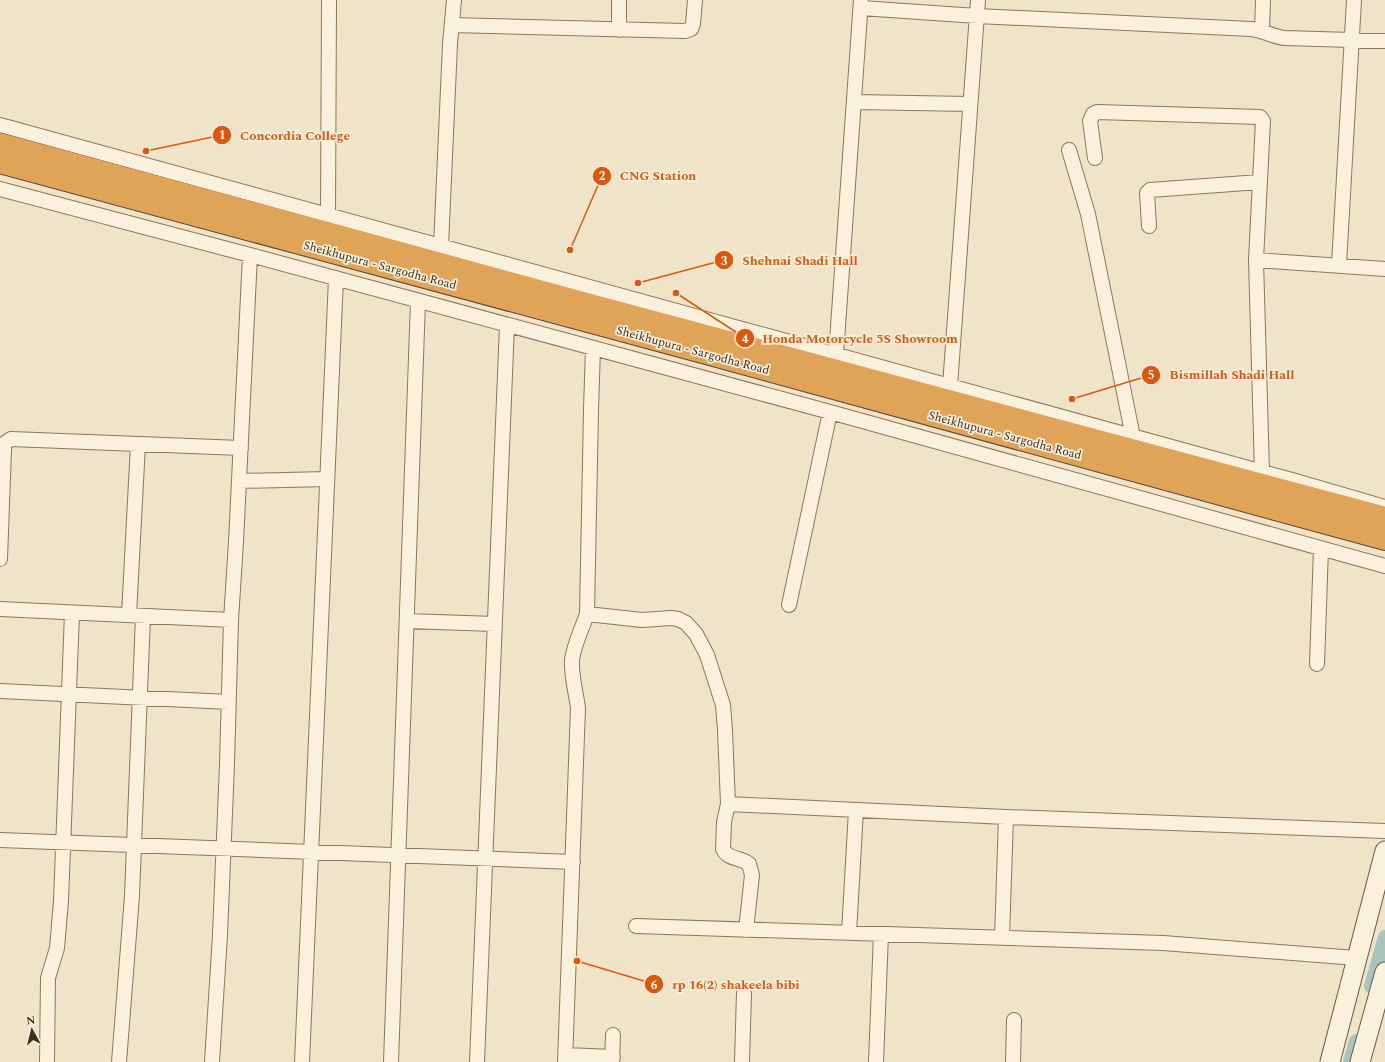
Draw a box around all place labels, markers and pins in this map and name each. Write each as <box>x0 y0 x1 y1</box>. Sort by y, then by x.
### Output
callout: Concordia College <box>212 123 358 148</box>
callout: CNG Station <box>592 163 705 188</box>
callout: Shehnai Shadi Hall <box>714 248 866 273</box>
callout: Honda Motorcycle 5S Showroom <box>735 326 966 351</box>
callout: Bismillah Shadi Hall <box>1141 362 1302 387</box>
callout: rp 16(2) shakeela bibi <box>644 972 808 997</box>

